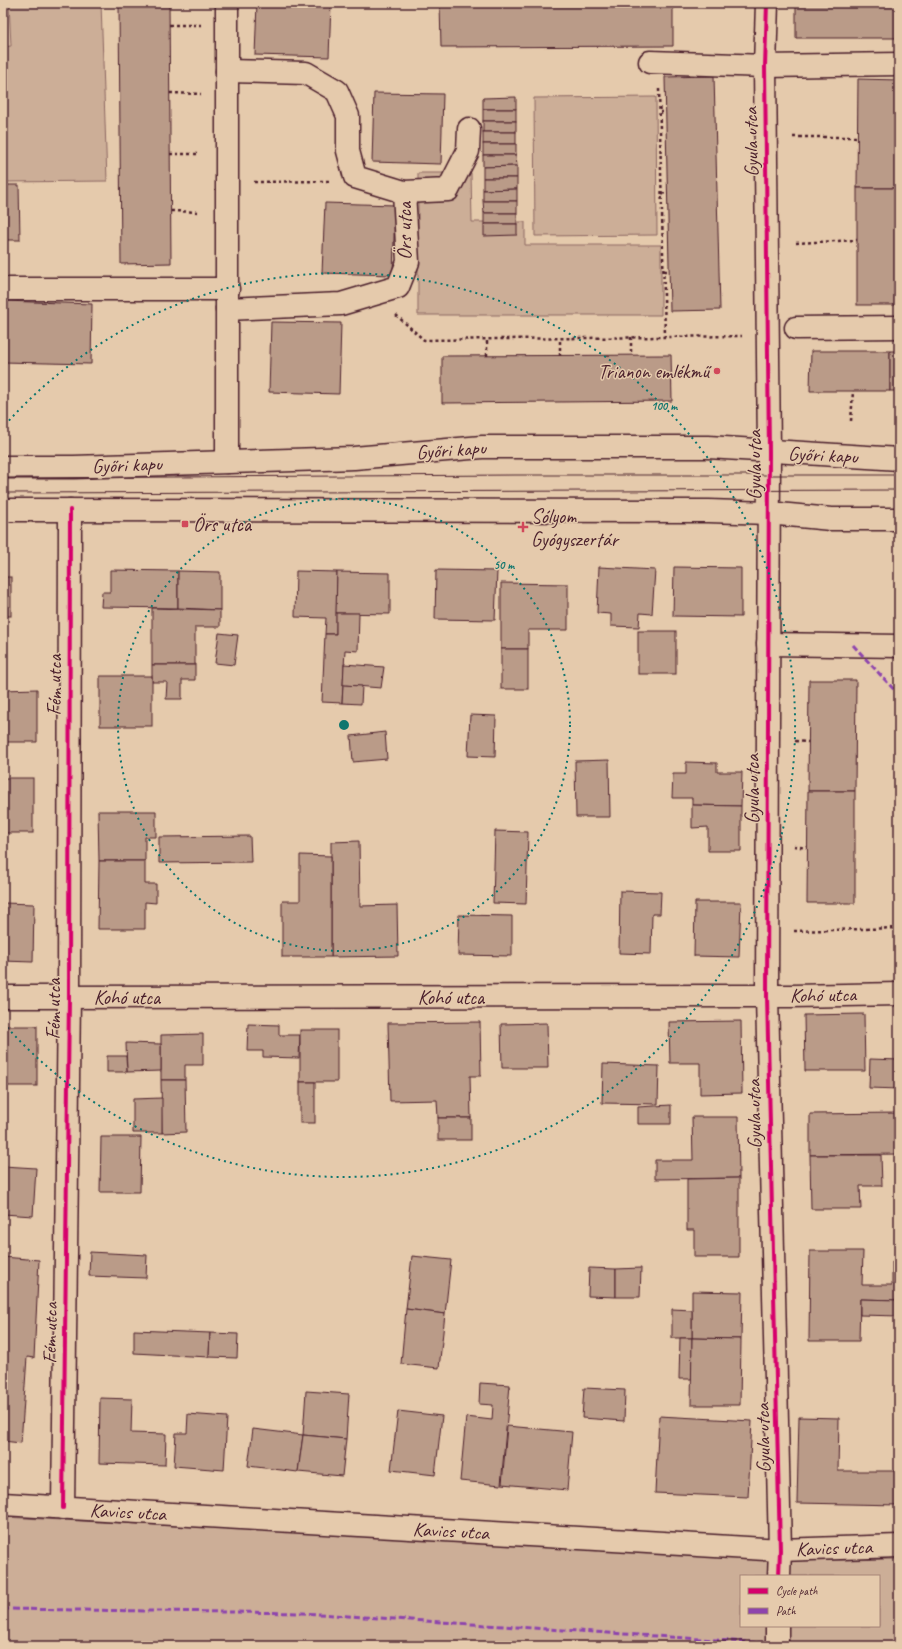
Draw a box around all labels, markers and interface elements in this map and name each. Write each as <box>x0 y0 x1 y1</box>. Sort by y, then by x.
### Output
street label: Gyula utca <box>738 106 764 177</box>
street label: Örs utca <box>392 200 417 260</box>
place label: Trianon emlékmű <box>598 359 713 384</box>
marker: Trianon emlékmű <box>712 366 722 376</box>
text: 100 m <box>651 398 678 414</box>
street label: Gyula utca <box>742 429 767 500</box>
street label: Győri kapu <box>415 435 488 465</box>
street label: Győri kapu <box>788 441 860 469</box>
street label: Győri kapu <box>92 451 164 479</box>
place label: Sólyom Gyógyszertár <box>531 504 620 552</box>
place label: Örs utca <box>193 512 253 537</box>
marker: Örs utca <box>180 519 190 529</box>
marker: Sólyom Gyógyszertár <box>518 522 528 532</box>
text: 50 m <box>494 557 515 573</box>
street label: Fém utca <box>42 652 67 716</box>
centre of rings <box>337 718 351 732</box>
street label: Gyula utca <box>740 753 765 824</box>
street label: Fém utca <box>41 976 66 1040</box>
street label: Kohó utca <box>790 982 858 1008</box>
street label: Kohó utca <box>94 985 162 1010</box>
street label: Kohó utca <box>418 985 486 1010</box>
street label: Gyula utca <box>741 1078 767 1149</box>
street label: Fém utca <box>37 1300 63 1364</box>
street label: Gyula utca <box>750 1402 776 1473</box>
street label: Kavics utca <box>89 1498 168 1527</box>
street label: Kavics utca <box>412 1517 491 1546</box>
street label: Kavics utca <box>795 1534 874 1562</box>
legend <box>740 1575 880 1627</box>
text: Cycle path <box>776 1583 818 1599</box>
text: Path <box>776 1603 796 1619</box>

